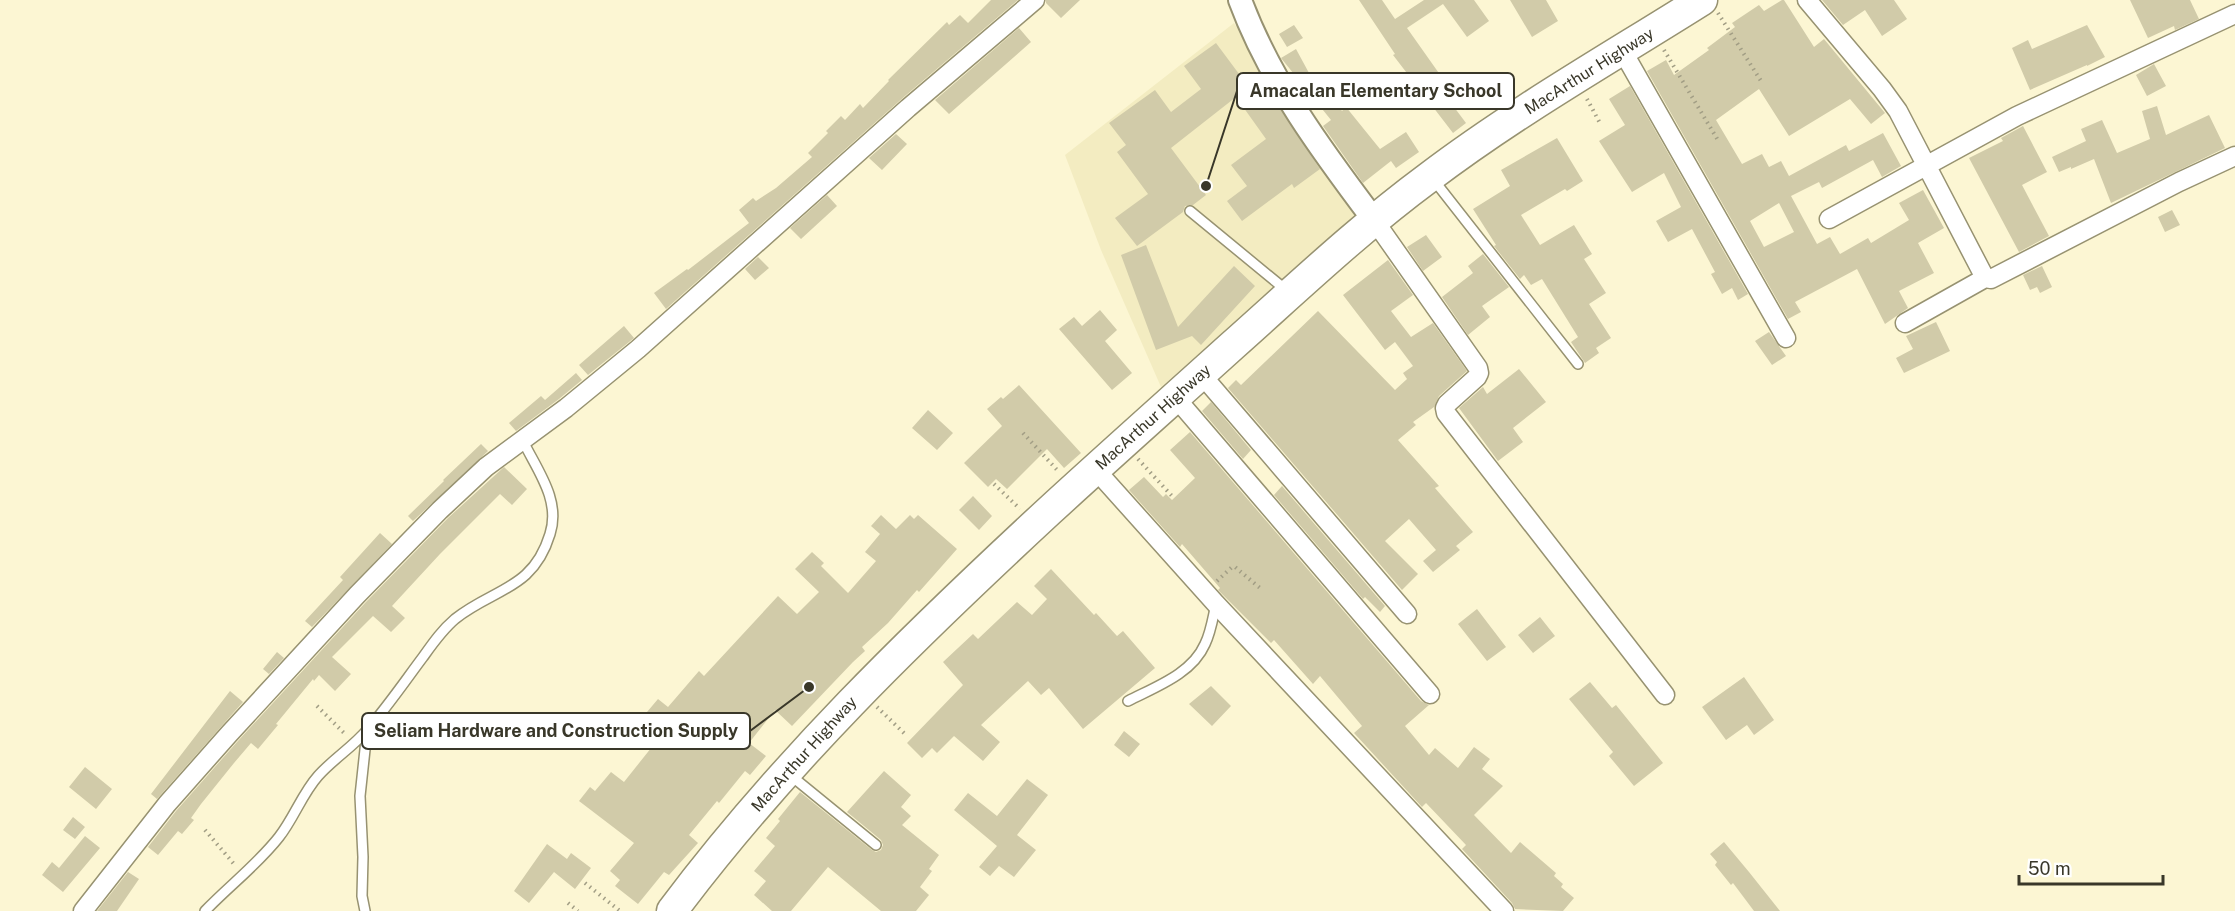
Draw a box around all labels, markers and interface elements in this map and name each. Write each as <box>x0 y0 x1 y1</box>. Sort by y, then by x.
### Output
street label: MacArthur Highway <box>1521 23 1657 118</box>
callout: Amacalan Elementary School <box>1237 73 1514 109</box>
text: Amacalan Elementary School <box>1250 80 1502 101</box>
street label: MacArthur Highway <box>1091 360 1215 474</box>
street label: MacArthur Highway <box>747 692 861 816</box>
callout: Seliam Hardware and Construction Supply <box>362 713 750 749</box>
text: Seliam Hardware and Construction Supply <box>374 720 738 741</box>
scale bar <box>2019 848 2163 886</box>
text: 50 m <box>2028 858 2071 879</box>

